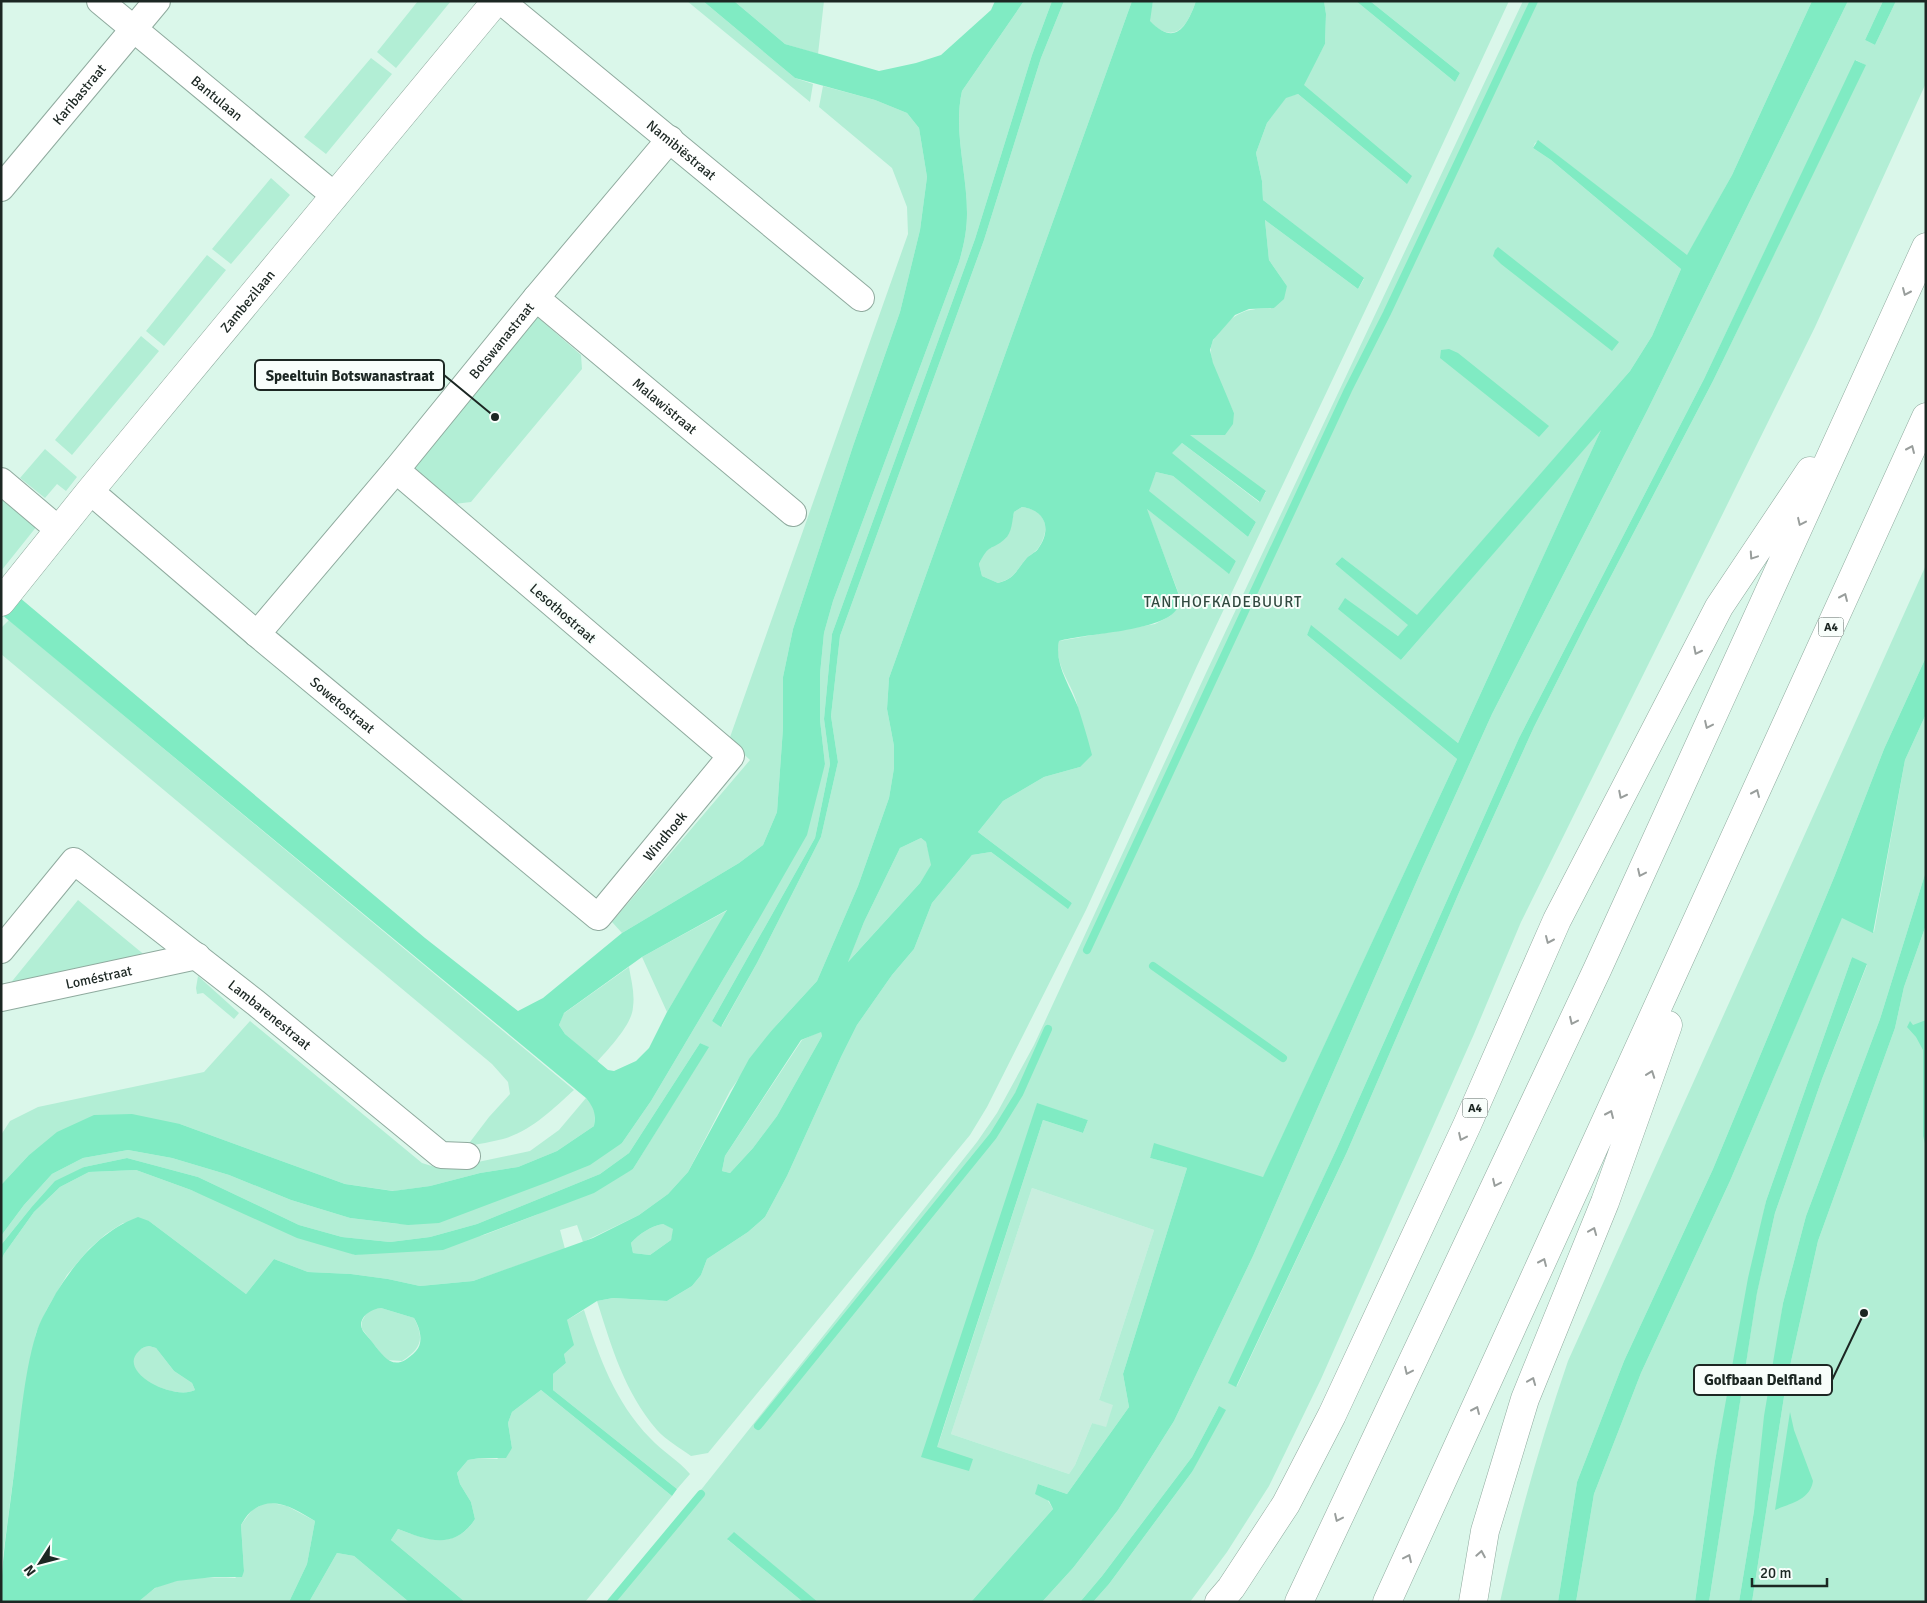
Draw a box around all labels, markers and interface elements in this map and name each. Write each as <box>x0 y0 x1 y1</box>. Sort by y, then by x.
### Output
street label: Karibastraat <box>49 61 110 129</box>
street label: Bantulaan <box>187 72 246 125</box>
street label: Namibiëstraat <box>643 117 719 184</box>
street label: Zambezilaan <box>217 266 279 336</box>
one-way arrow <box>1901 287 1912 296</box>
street label: Botswanastraat <box>466 299 538 382</box>
callout: Speeltuin Botswanastraat <box>255 360 444 390</box>
text: Speeltuin Botswanastraat <box>266 367 435 385</box>
street label: Malawistraat <box>629 374 700 438</box>
one-way arrow <box>1905 445 1916 454</box>
one-way arrow <box>1797 517 1807 526</box>
one-way arrow <box>1750 550 1760 559</box>
street label: Lesothostraat <box>526 580 599 647</box>
district label: TANTHOFKADEBUURT <box>1144 593 1302 611</box>
one-way arrow <box>1838 593 1849 602</box>
road number: A4 <box>1818 618 1844 636</box>
one-way arrow <box>1693 646 1703 655</box>
street label: Sowetostraat <box>306 674 378 737</box>
one-way arrow <box>1704 720 1715 729</box>
one-way arrow <box>1749 789 1760 798</box>
one-way arrow <box>1618 790 1628 799</box>
street label: Windhoek <box>640 808 691 865</box>
one-way arrow <box>1636 868 1647 877</box>
one-way arrow <box>1544 935 1555 944</box>
street label: Loméstraat <box>64 962 134 993</box>
street label: Lambarenestraat <box>225 977 314 1054</box>
one-way arrow <box>1568 1016 1579 1025</box>
one-way arrow <box>1645 1070 1655 1079</box>
road number: A4 <box>1462 1098 1488 1118</box>
one-way arrow <box>1604 1110 1615 1119</box>
one-way arrow <box>1458 1131 1468 1140</box>
one-way arrow <box>1492 1178 1502 1187</box>
one-way arrow <box>1587 1227 1597 1236</box>
one-way arrow <box>1536 1258 1547 1267</box>
callout: Golfbaan Delfland <box>1694 1365 1832 1395</box>
one-way arrow <box>1404 1366 1414 1375</box>
text: Golfbaan Delfland <box>1704 1371 1822 1389</box>
one-way arrow <box>1526 1377 1536 1386</box>
one-way arrow <box>1469 1406 1480 1415</box>
one-way arrow <box>1335 1512 1345 1521</box>
north arrow <box>15 1538 65 1588</box>
one-way arrow <box>1476 1549 1486 1558</box>
one-way arrow <box>1402 1554 1412 1563</box>
scale bar <box>1752 1556 1827 1588</box>
text: N <box>20 1561 40 1579</box>
text: 20 m <box>1760 1564 1791 1582</box>

